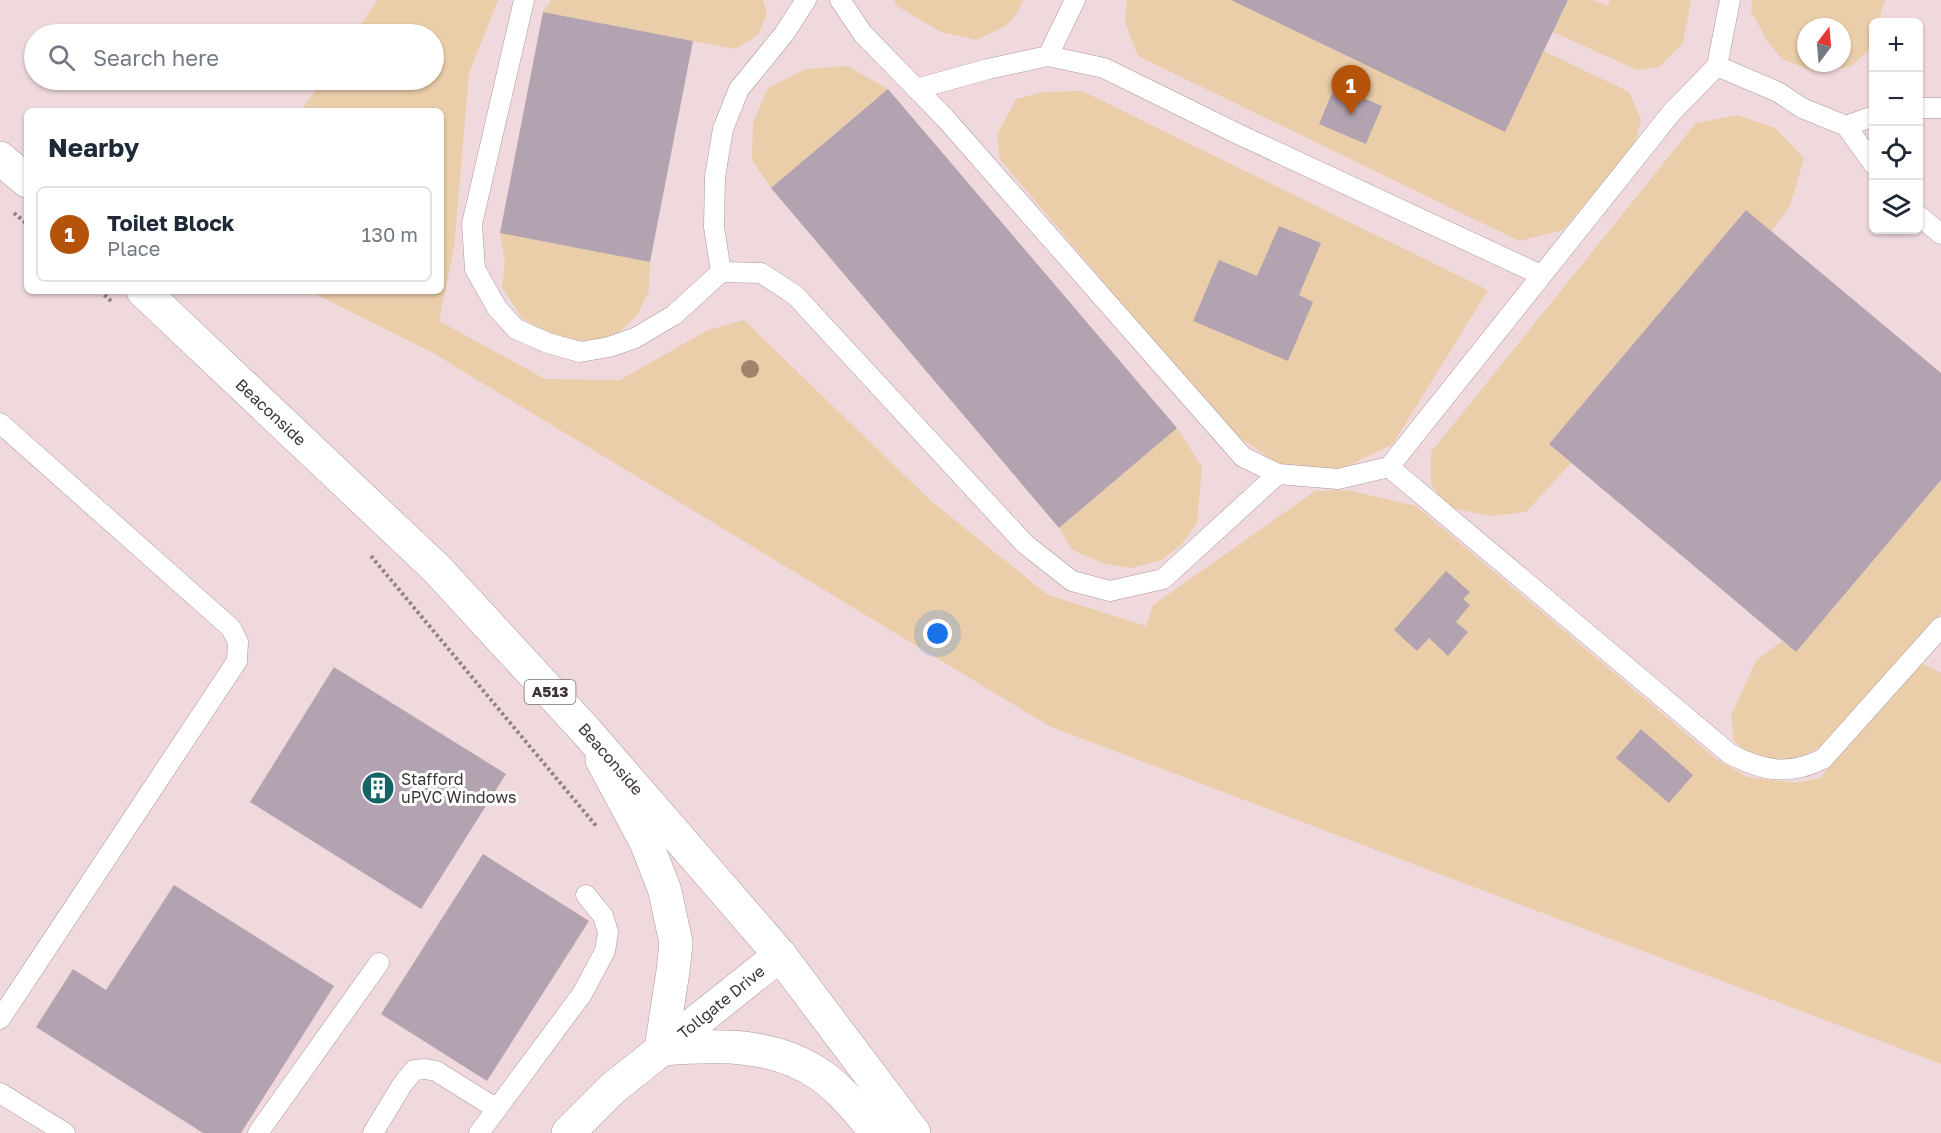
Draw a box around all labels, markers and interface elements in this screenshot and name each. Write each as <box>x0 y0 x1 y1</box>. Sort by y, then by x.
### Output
north arrow <box>1797 18 1851 72</box>
map controls <box>1869 18 1923 234</box>
button: + <box>1869 18 1923 72</box>
search box <box>24 24 444 90</box>
icon: search <box>45 41 78 74</box>
text: Search here <box>93 44 219 71</box>
pin: 1 <box>1332 66 1370 115</box>
button: − <box>1869 72 1923 126</box>
button: locate <box>1869 126 1923 180</box>
text: Nearby <box>48 132 139 163</box>
button: layers <box>1869 180 1923 234</box>
text: Toilet Block <box>107 209 235 236</box>
text: 1 <box>64 222 75 246</box>
text: 130 m <box>362 222 418 246</box>
text: Place <box>107 236 160 260</box>
street label: Beaconside <box>232 374 310 450</box>
your location <box>923 619 952 648</box>
road number: A513 <box>524 680 576 704</box>
street label: Beaconside <box>574 719 648 799</box>
place label: Stafford uPVC Windows <box>401 769 517 807</box>
building icon: Stafford uPVC Windows <box>360 770 396 806</box>
street label: Tollgate Drive <box>673 961 769 1043</box>

